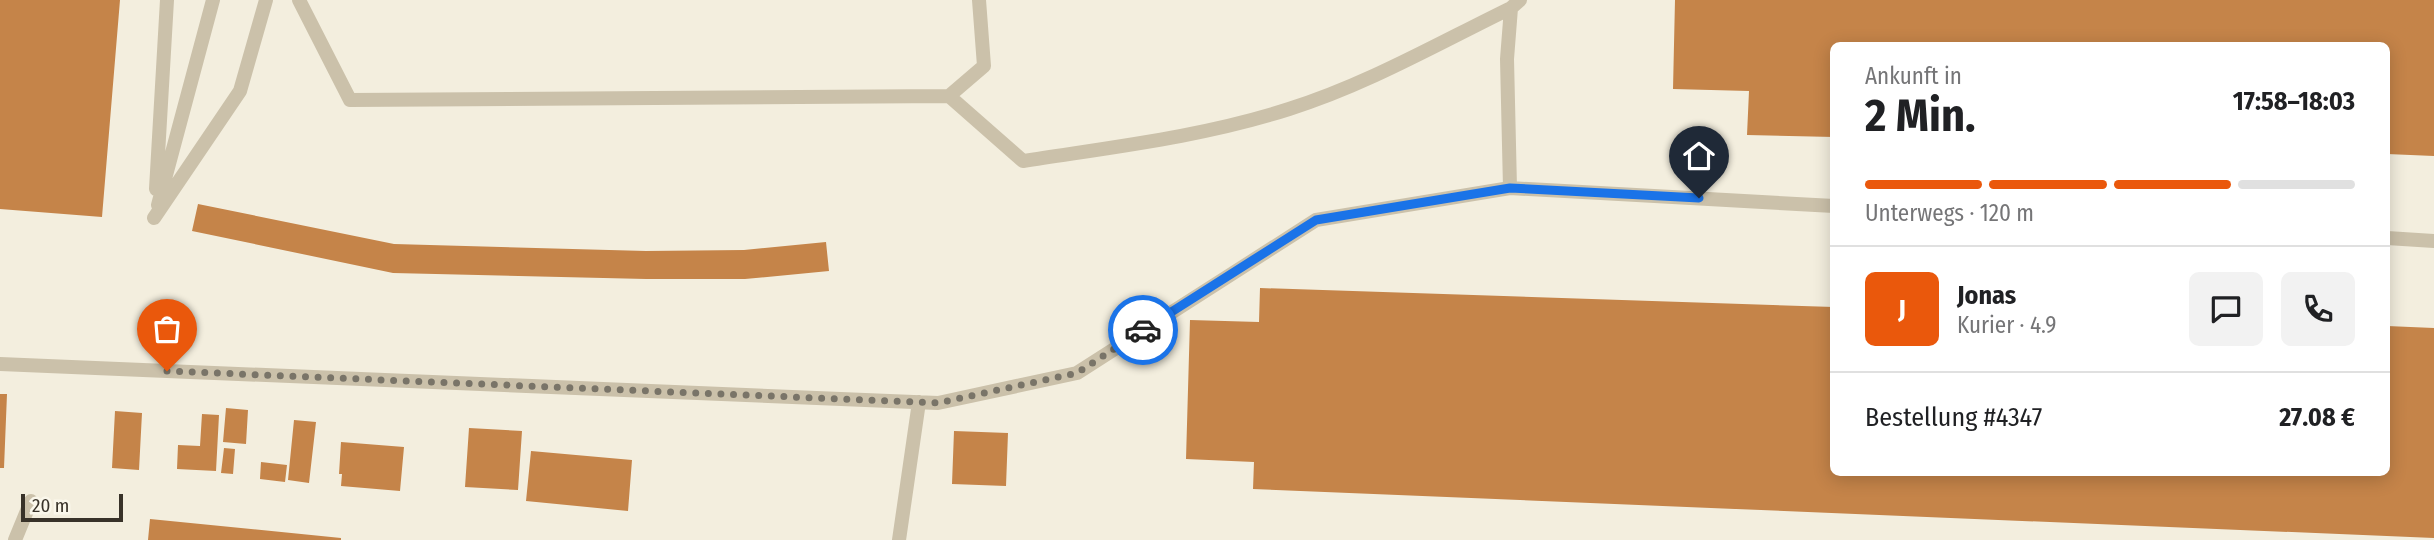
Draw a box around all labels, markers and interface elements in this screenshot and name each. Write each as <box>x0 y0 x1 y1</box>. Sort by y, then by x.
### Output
text: Ankunft in <box>1865 62 1962 90</box>
text: 17:58–18:03 <box>2233 86 2355 117</box>
text: 2 Min. <box>1865 88 1976 143</box>
pin <box>1669 126 1729 198</box>
icon: home <box>1680 137 1718 175</box>
text: Unterwegs · 120 m <box>1865 199 2034 227</box>
button: chat <box>2189 272 2263 346</box>
button: phone <box>2281 272 2355 346</box>
text: Jonas <box>1957 280 2016 311</box>
text: J <box>1898 294 1906 325</box>
courier <box>1108 295 1178 365</box>
pin <box>137 299 197 371</box>
icon: bag <box>148 310 186 348</box>
icon: car <box>1124 311 1162 349</box>
text: Kurier · 4.9 <box>1957 311 2057 339</box>
text: Bestellung #4347 <box>1865 402 2042 433</box>
text: 27.08 € <box>2279 402 2355 433</box>
scale bar <box>21 491 122 523</box>
text: 20 m <box>32 494 69 517</box>

